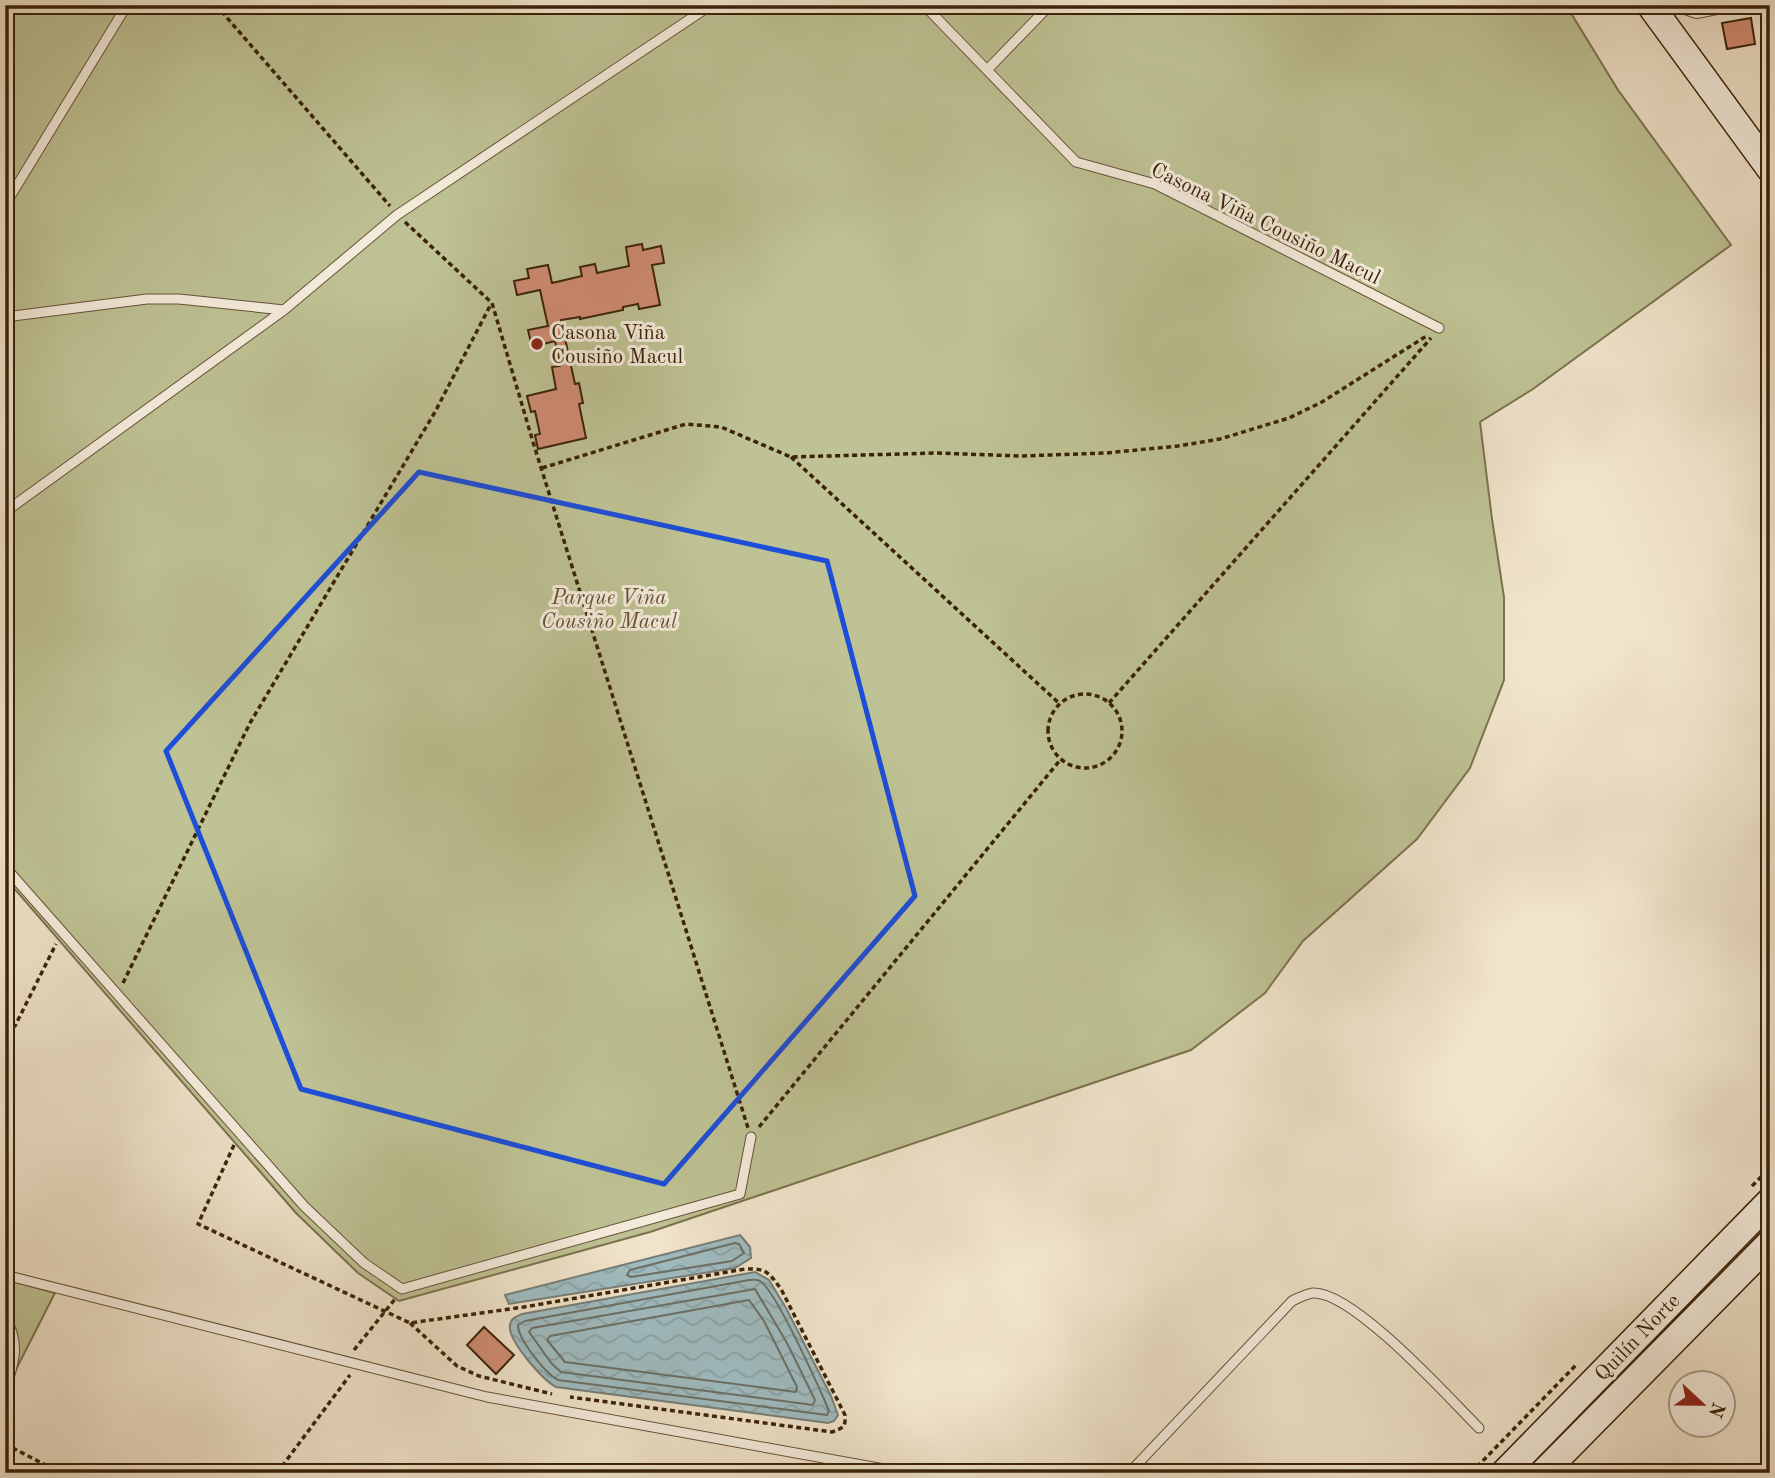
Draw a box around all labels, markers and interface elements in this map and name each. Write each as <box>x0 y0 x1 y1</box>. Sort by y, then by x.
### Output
street label: Casona Viña Cousiño Macul <box>1147 160 1384 289</box>
place label: Casona Viña Cousiño Macul <box>551 323 683 368</box>
marker: Casona Viña Cousiño Macul <box>529 336 545 352</box>
park label: Parque Viña Cousiño Macul <box>541 588 677 633</box>
street label: Quilín Norte <box>1592 1290 1685 1386</box>
north arrow <box>1666 1370 1736 1440</box>
text: N <box>1704 1399 1727 1420</box>

